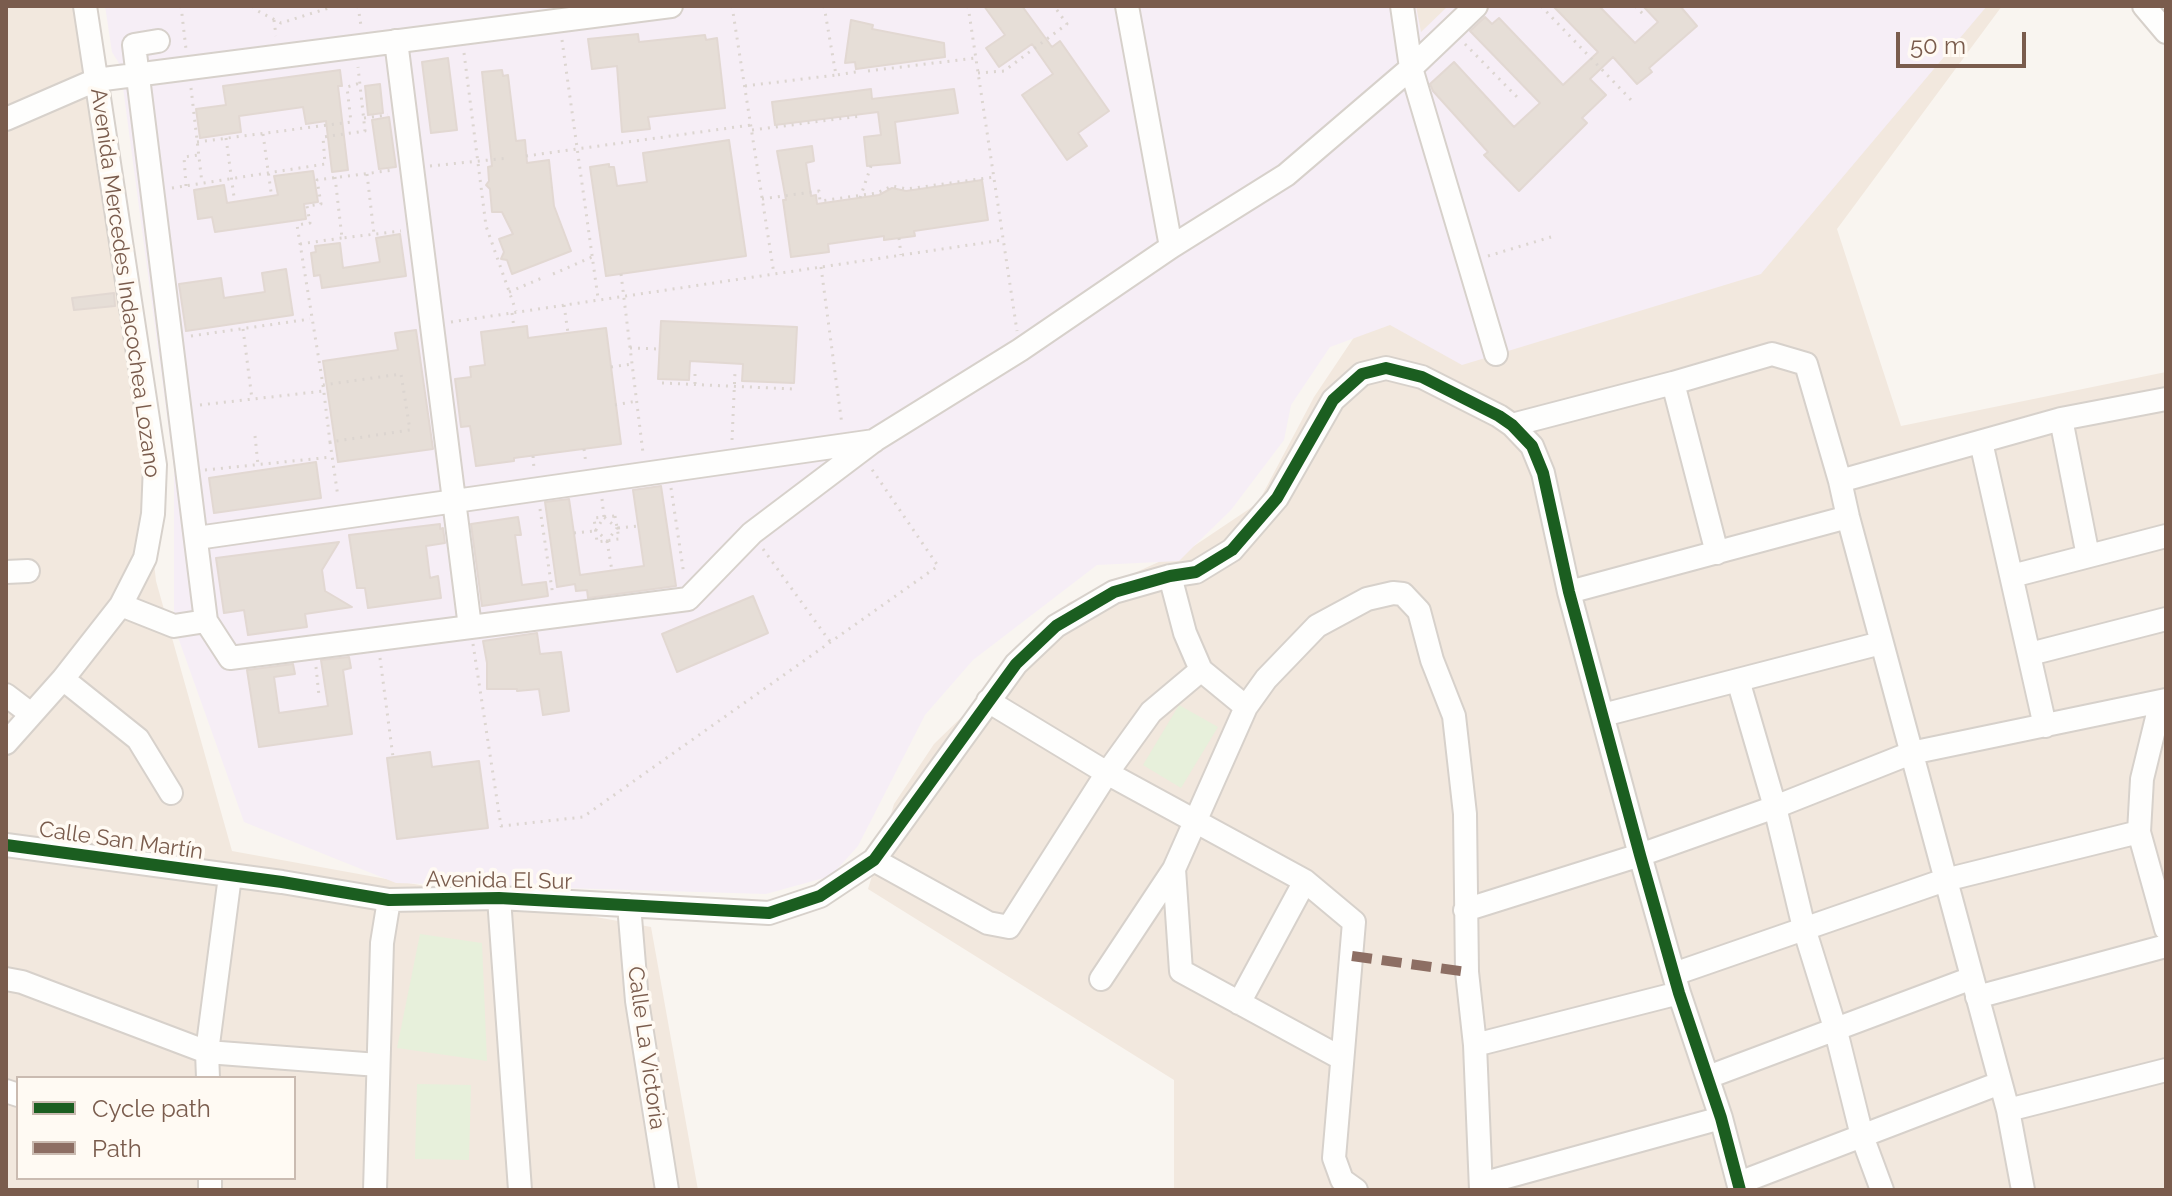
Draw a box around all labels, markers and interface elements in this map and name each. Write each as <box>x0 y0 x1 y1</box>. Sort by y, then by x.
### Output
scale bar <box>1900 16 2030 66</box>
text: 50 m <box>1910 31 1966 60</box>
street label: Avenida Mercedes Indacochea Lozano <box>85 87 165 479</box>
street label: Calle San Martín <box>37 816 205 866</box>
street label: Avenida El Sur <box>426 867 572 895</box>
street label: Calle La Victoria <box>621 965 671 1131</box>
legend <box>16 1076 296 1180</box>
text: Cycle path <box>92 1094 211 1123</box>
text: Path <box>92 1134 142 1163</box>

